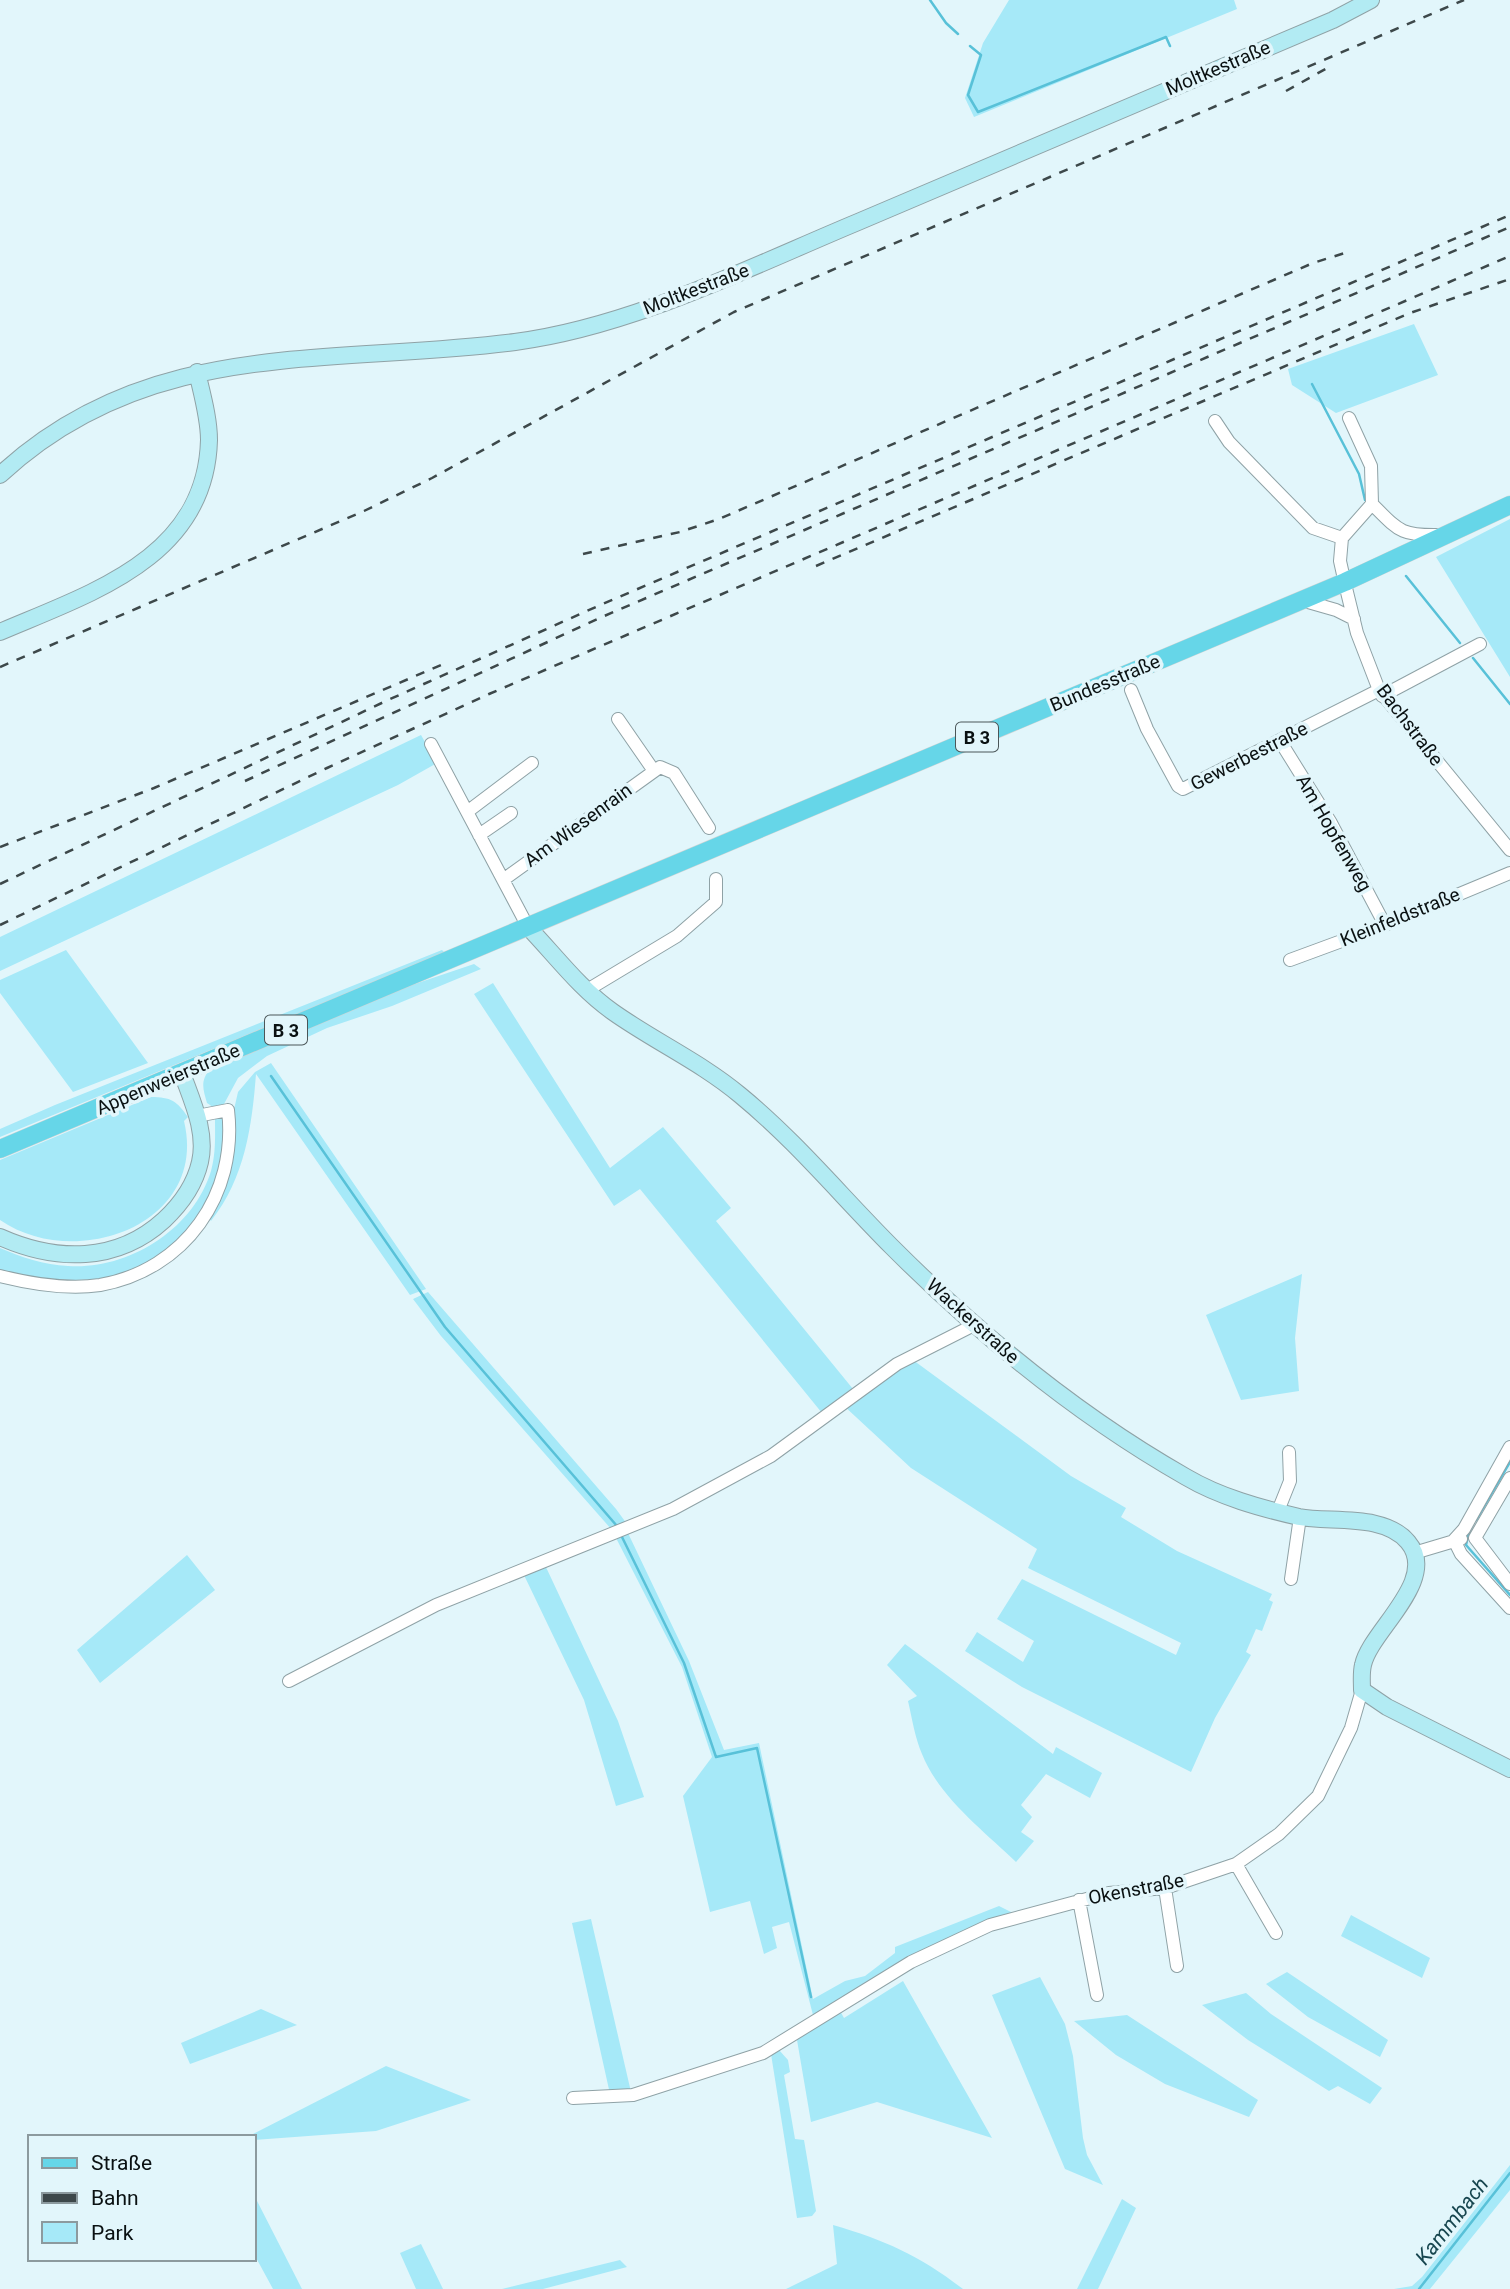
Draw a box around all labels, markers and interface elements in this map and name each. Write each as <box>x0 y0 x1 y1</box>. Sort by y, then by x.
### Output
street label: Moltkestraße <box>1162 36 1274 100</box>
street label: Moltkestraße <box>640 258 752 320</box>
street label: Bundesstraße <box>1047 650 1163 716</box>
street label: Bachstraße <box>1372 680 1448 770</box>
street label: Gewerbestraße <box>1187 717 1311 795</box>
road number: B 3 <box>956 722 998 752</box>
street label: Am Hopfenweg <box>1291 771 1377 895</box>
street label: Am Wiesenrain <box>520 778 636 872</box>
street label: Kleinfeldstraße <box>1337 882 1463 952</box>
road number: B 3 <box>265 1015 307 1044</box>
street label: Appenweierstraße <box>93 1038 243 1120</box>
street label: Wackerstraße <box>922 1273 1024 1369</box>
street label: Okenstraße <box>1086 1868 1186 1910</box>
legend <box>28 2135 256 2261</box>
text: Straße <box>91 2151 152 2175</box>
water label: Kammbach <box>1411 2173 1493 2269</box>
text: Bahn <box>91 2186 139 2210</box>
text: Park <box>91 2221 134 2245</box>

